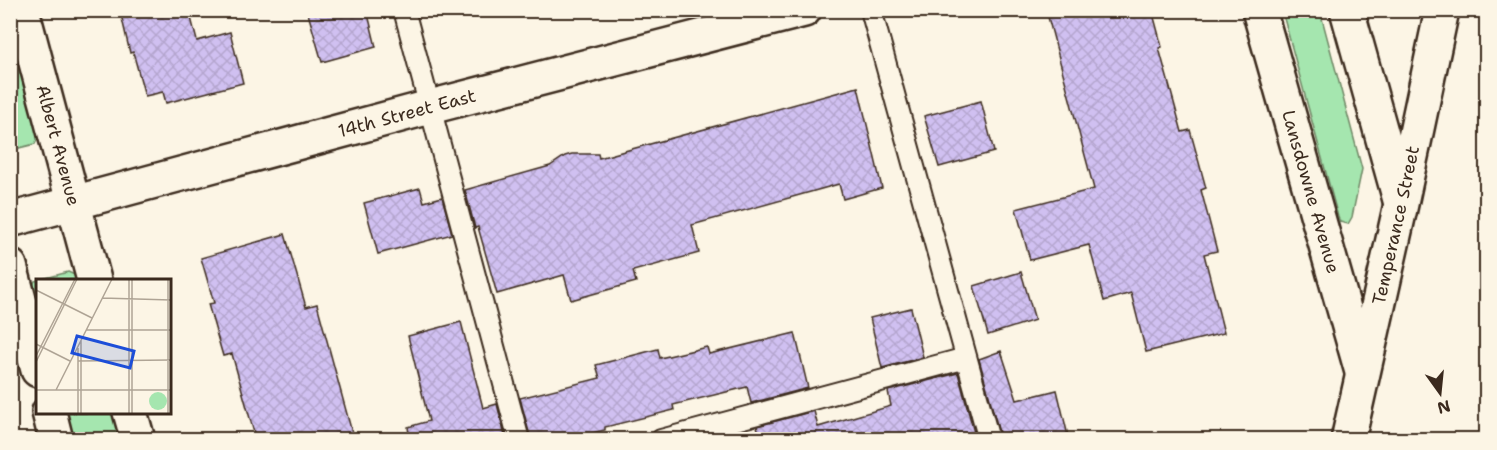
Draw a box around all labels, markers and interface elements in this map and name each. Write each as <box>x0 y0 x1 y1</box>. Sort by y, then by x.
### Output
street label: Albert Avenue <box>30 82 86 209</box>
street label: 14th Street East <box>335 84 479 143</box>
street label: Lansdowne Avenue <box>1276 107 1345 276</box>
street label: Temperance Street <box>1367 144 1425 307</box>
inset map <box>36 279 171 414</box>
north arrow <box>1410 363 1470 423</box>
text: N <box>1435 395 1453 419</box>

